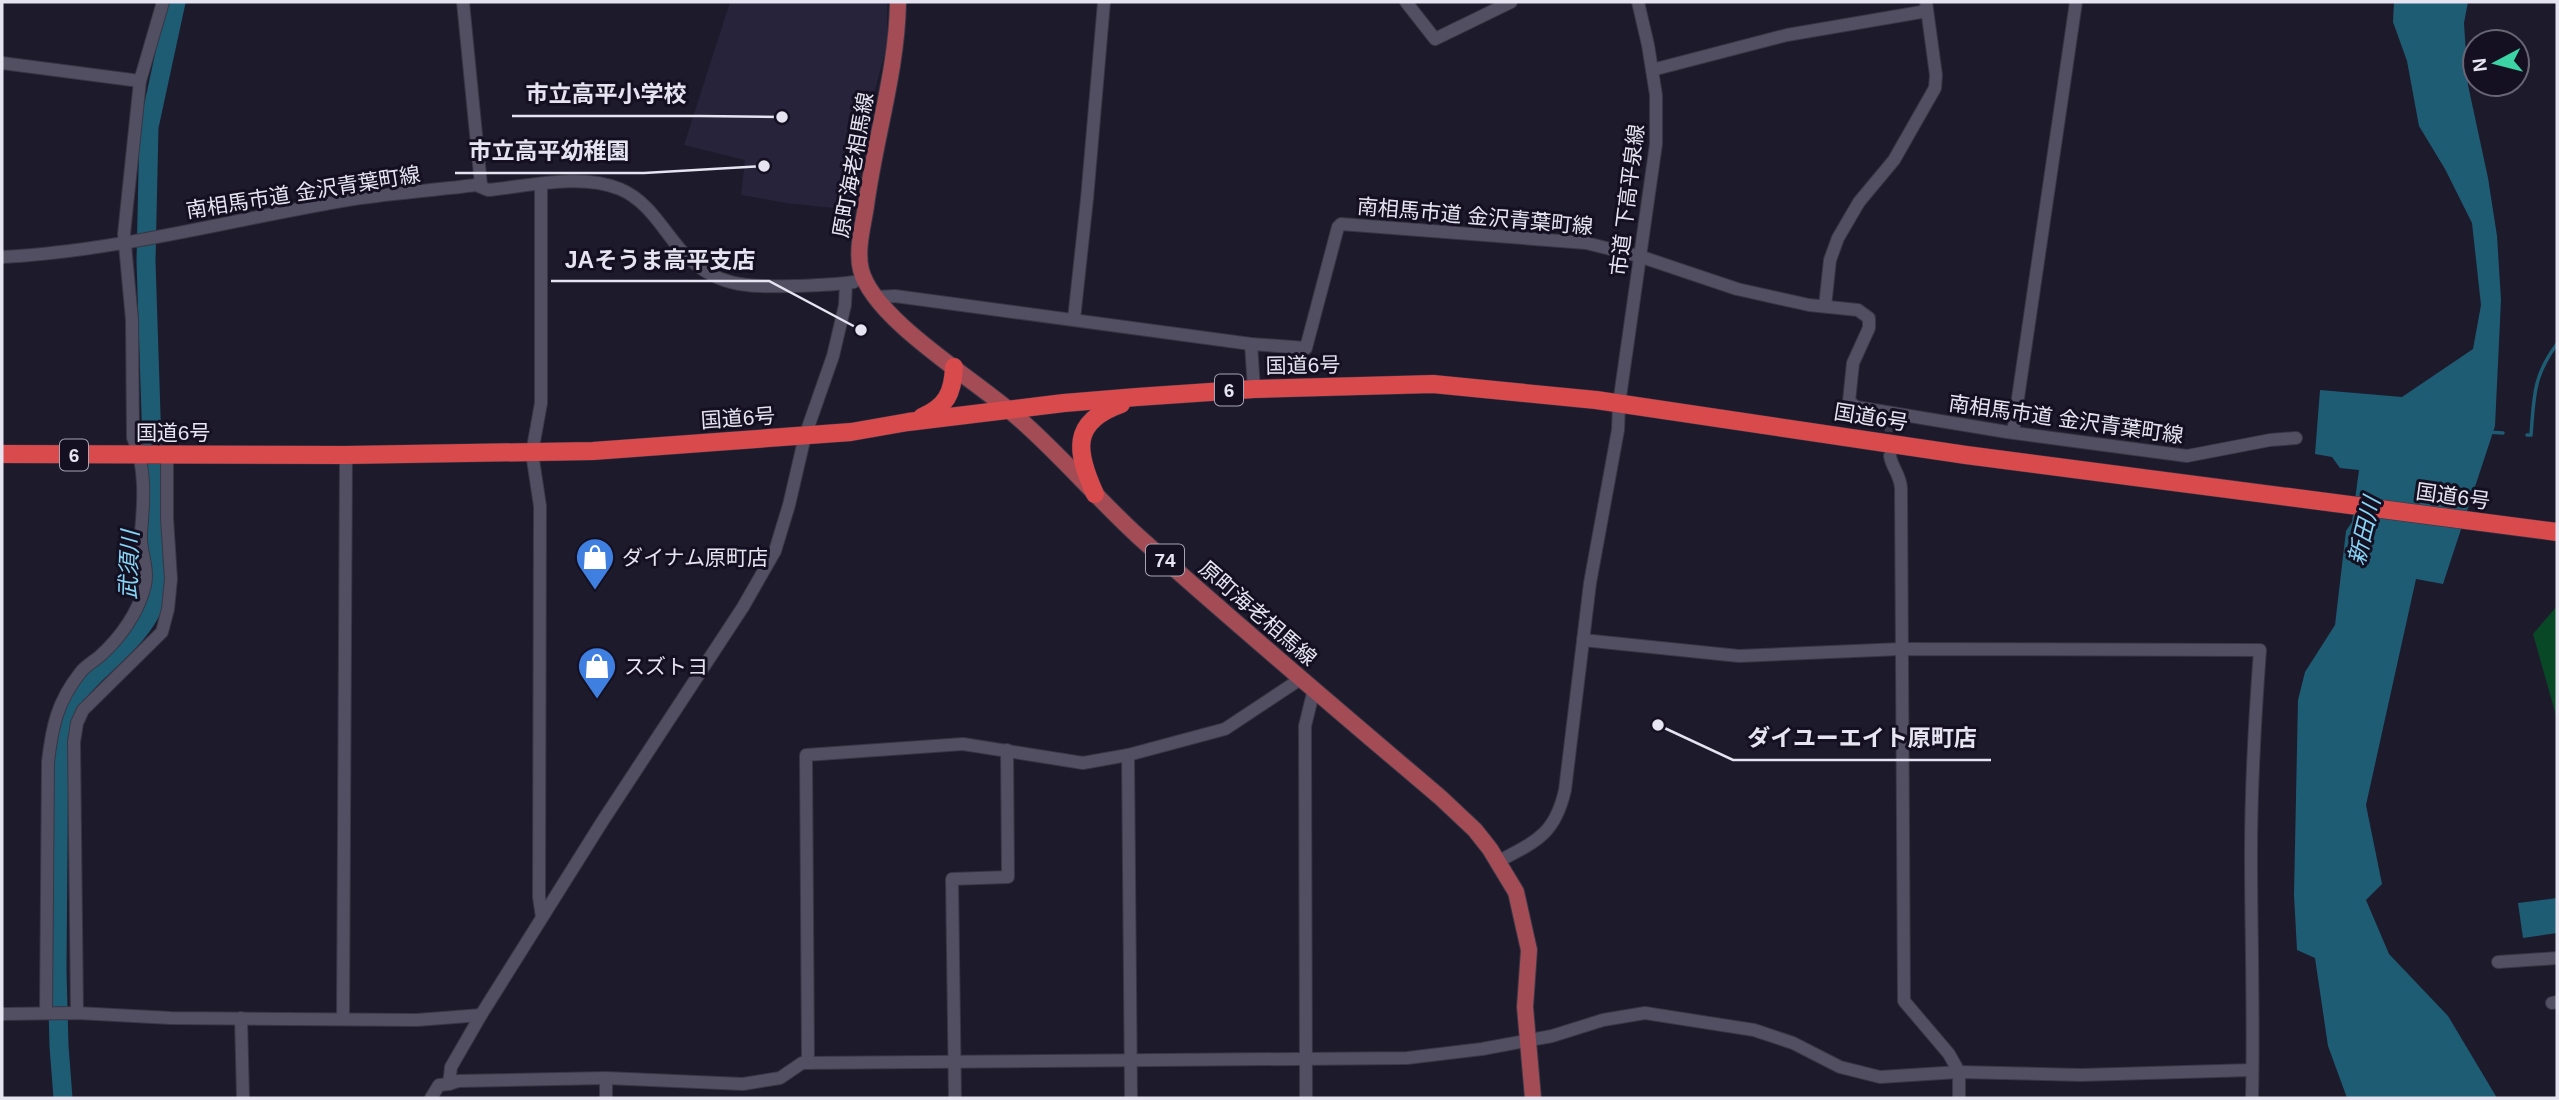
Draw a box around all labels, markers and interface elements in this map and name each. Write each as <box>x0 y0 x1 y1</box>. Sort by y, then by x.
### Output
north arrow <box>2461 28 2531 98</box>
text: N <box>2468 57 2491 73</box>
callout: 市立高平小学校 <box>512 72 701 116</box>
text: 市立高平小学校 <box>526 81 687 107</box>
street label: 原町海老相馬線 <box>829 91 877 239</box>
street label: 市道 下高平泉線 <box>1606 123 1648 277</box>
callout: 市立高平幼稚園 <box>455 129 644 173</box>
text: 市立高平幼稚園 <box>469 138 630 164</box>
street label: 南相馬市道 金沢青葉町線 <box>184 162 422 222</box>
street label: 南相馬市道 金沢青葉町線 <box>1356 194 1594 238</box>
callout: JAそうま高平支店 <box>551 237 769 281</box>
text: JAそうま高平支店 <box>565 247 755 273</box>
street label: 国道6号 <box>1265 353 1341 377</box>
road number: 6 <box>1215 374 1243 406</box>
street label: 南相馬市道 金沢青葉町線 <box>1947 391 2185 447</box>
street label: 国道6号 <box>1832 400 1910 434</box>
street label: 国道6号 <box>700 404 776 432</box>
street label: 国道6号 <box>136 421 210 444</box>
road number: 6 <box>60 440 88 470</box>
street label: 国道6号 <box>2414 479 2492 513</box>
water label: 新田川 <box>2343 491 2386 568</box>
water label: 武須川 <box>115 527 143 600</box>
shop icon: ダイナム原町店 <box>574 536 616 591</box>
road number: 74 <box>1146 544 1184 576</box>
place label: ダイナム原町店 <box>622 546 768 569</box>
street label: 原町海老相馬線 <box>1195 556 1321 670</box>
shop icon: スズトヨ <box>576 645 618 700</box>
place label: スズトヨ <box>624 655 708 678</box>
callout: ダイユーエイト原町店 <box>1733 716 1991 760</box>
text: ダイユーエイト原町店 <box>1747 725 1977 751</box>

